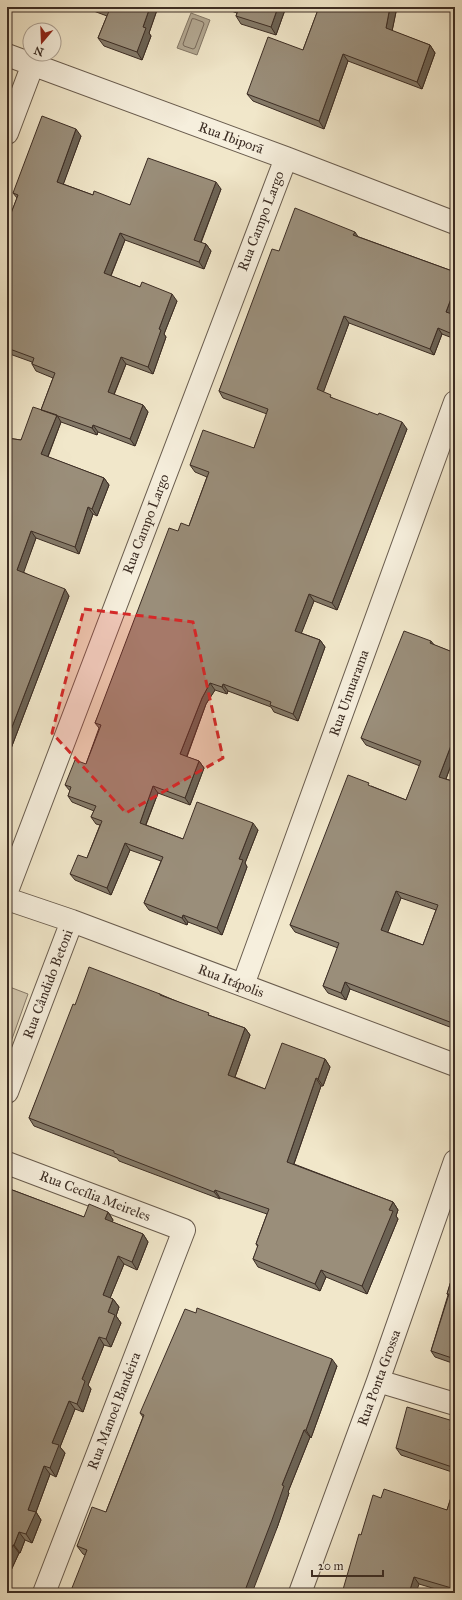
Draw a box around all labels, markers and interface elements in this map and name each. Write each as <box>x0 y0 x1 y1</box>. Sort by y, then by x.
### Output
north arrow <box>22 22 62 62</box>
text: N <box>32 43 45 59</box>
street label: Rua Ibiporã <box>196 118 266 158</box>
street label: Rua Campo Largo <box>234 169 288 273</box>
street label: Rua Campo Largo <box>119 472 173 576</box>
street label: Rua Umuarama <box>325 647 373 739</box>
street label: Rua Cândido Betoni <box>19 927 77 1041</box>
street label: Rua Itápolis <box>195 961 267 1001</box>
street label: Rua Cecília Meireles <box>37 1167 153 1225</box>
street label: Rua Ponta Grossa <box>354 1328 404 1428</box>
street label: Rua Manoel Bandeira <box>84 1350 144 1472</box>
scale bar <box>312 1552 383 1578</box>
text: 20 m <box>318 1559 344 1573</box>

